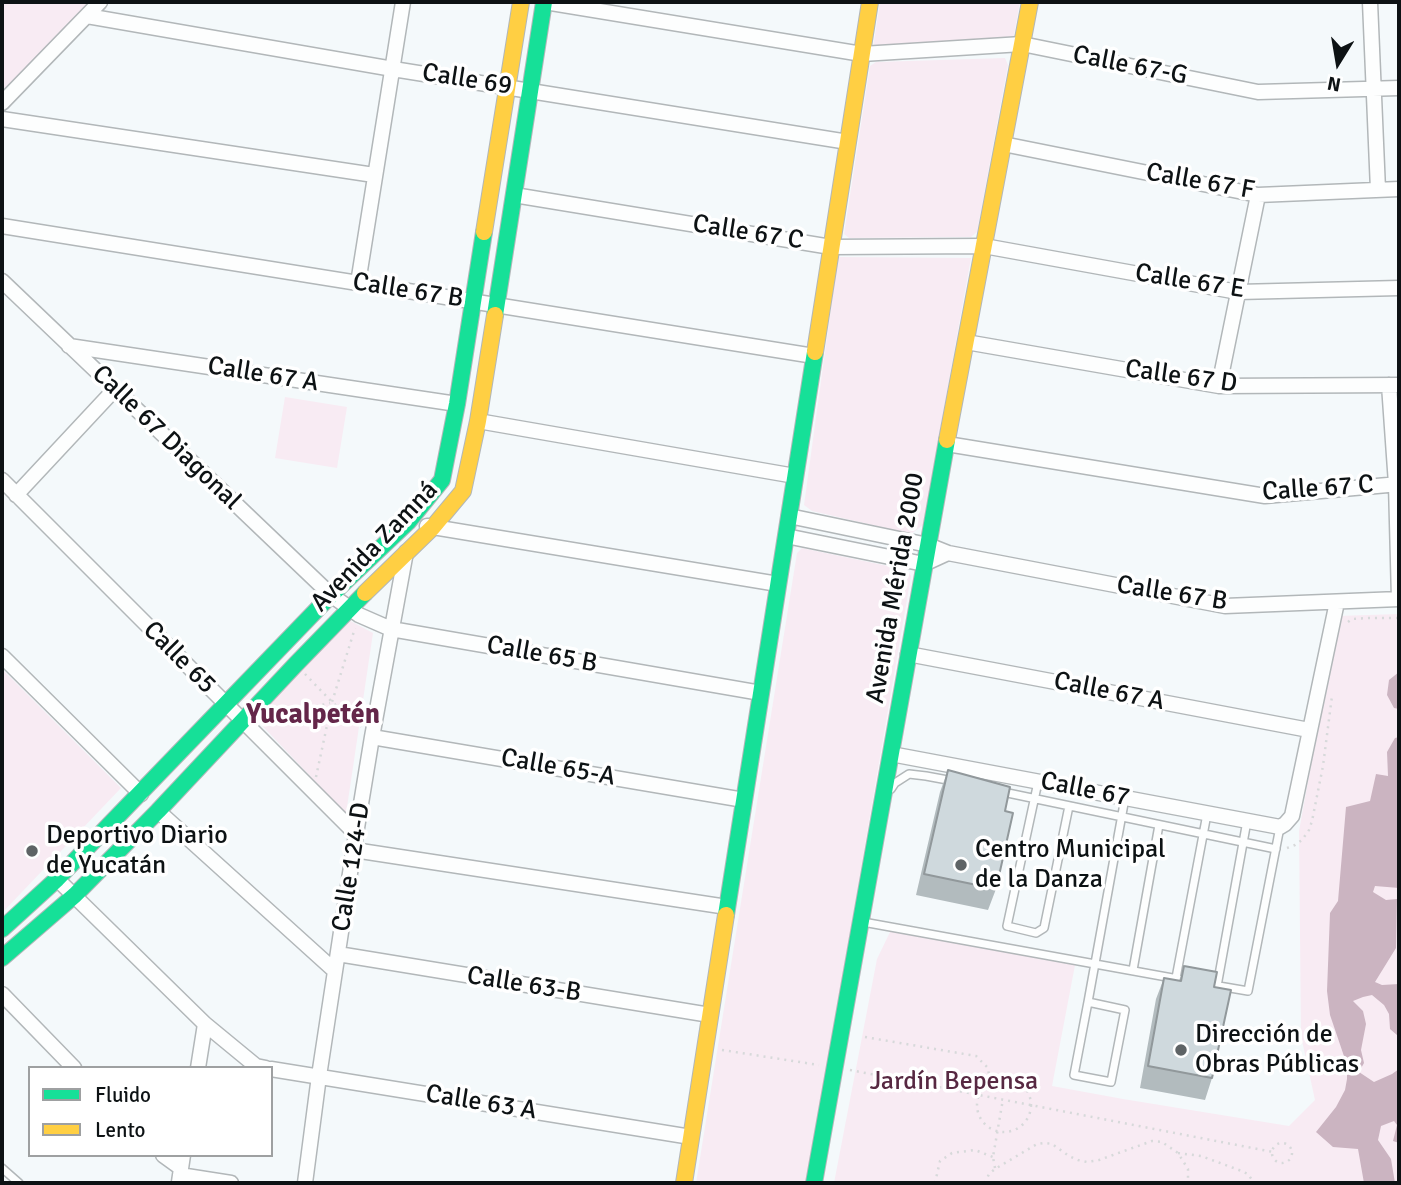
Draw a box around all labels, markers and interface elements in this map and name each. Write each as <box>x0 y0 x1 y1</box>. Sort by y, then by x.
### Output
north arrow <box>1303 28 1373 98</box>
street label: Calle 67-G <box>1070 40 1190 92</box>
street label: Calle 69 <box>420 58 514 102</box>
text: N <box>1325 71 1343 97</box>
street label: Calle 67 F <box>1143 157 1257 207</box>
street label: Calle 67 C <box>690 209 806 257</box>
street label: Calle 67 E <box>1133 258 1247 306</box>
street label: Calle 67 B <box>350 267 466 315</box>
street label: Calle 67 A <box>205 351 321 399</box>
street label: Calle 67 D <box>1123 354 1239 400</box>
street label: Calle 67 Diagonal <box>85 359 247 517</box>
street label: Avenida Mérida 2000 <box>860 470 932 706</box>
street label: Calle 67 C <box>1261 470 1375 508</box>
street label: Avenida Zamná <box>305 475 445 619</box>
street label: Calle 67 B <box>1114 570 1230 618</box>
street label: Calle 65 <box>136 615 222 701</box>
street label: Calle 65 B <box>484 630 600 680</box>
street label: Calle 67 A <box>1051 666 1167 718</box>
district label: Yucalpetén <box>246 699 380 733</box>
street label: Calle 65-A <box>499 743 617 793</box>
street label: Calle 67 <box>1038 766 1132 814</box>
street label: Calle 124-D <box>326 800 378 934</box>
place label: Deportivo Diario de Yucatán <box>46 820 228 882</box>
place label: Centro Municipal de la Danza <box>975 834 1166 896</box>
marker: Deportivo Diario de Yucatán <box>24 843 40 859</box>
marker: Centro Municipal de la Danza <box>953 857 969 873</box>
street label: Calle 63-B <box>465 961 583 1009</box>
place label: Dirección de Obras Públicas <box>1195 1019 1359 1080</box>
marker: Dirección de Obras Públicas <box>1173 1042 1189 1058</box>
legend <box>28 1066 273 1157</box>
park label: Jardín Bepensa <box>870 1066 1038 1098</box>
street label: Calle 63 A <box>423 1079 539 1127</box>
text: Fluido <box>95 1082 151 1108</box>
text: Lento <box>95 1117 145 1143</box>

